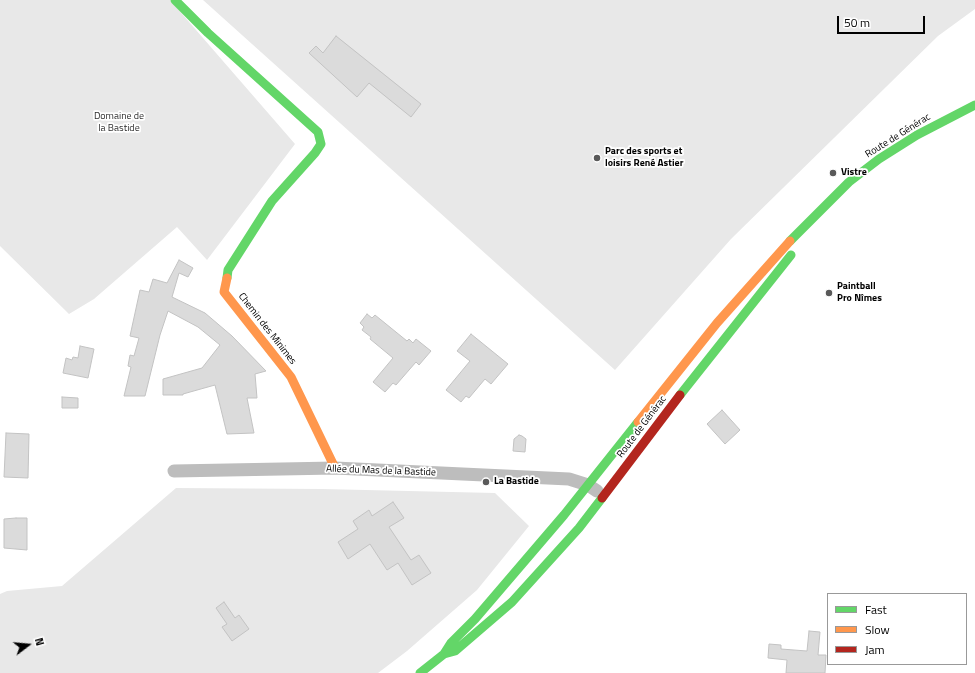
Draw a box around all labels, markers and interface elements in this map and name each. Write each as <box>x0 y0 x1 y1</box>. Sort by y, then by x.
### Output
scale bar <box>839 8 927 34</box>
text: 50 m <box>844 13 870 32</box>
park label: Domaine de la Bastide <box>94 111 144 134</box>
street label: Route de Générac <box>863 111 933 161</box>
place label: Parc des sports et loisirs René Astier <box>605 146 683 170</box>
marker: Parc des sports et loisirs René Astier <box>592 153 602 163</box>
place label: Vistre <box>841 167 867 179</box>
marker: Vistre <box>828 168 838 178</box>
place label: Paintball Pro Nîmes <box>837 281 882 304</box>
marker: Paintball Pro Nîmes <box>824 288 834 298</box>
street label: Chemin des Minimes <box>235 291 299 367</box>
street label: Route de Générac <box>615 394 669 460</box>
street label: Allée du Mas de la Bastide <box>326 463 436 479</box>
place label: La Bastide <box>494 476 539 488</box>
marker: La Bastide <box>481 477 491 487</box>
legend <box>827 593 967 665</box>
text: Fast <box>865 600 887 619</box>
text: Slow <box>865 620 890 639</box>
north arrow <box>8 625 48 665</box>
text: N <box>31 636 48 648</box>
text: Jam <box>865 640 885 659</box>

